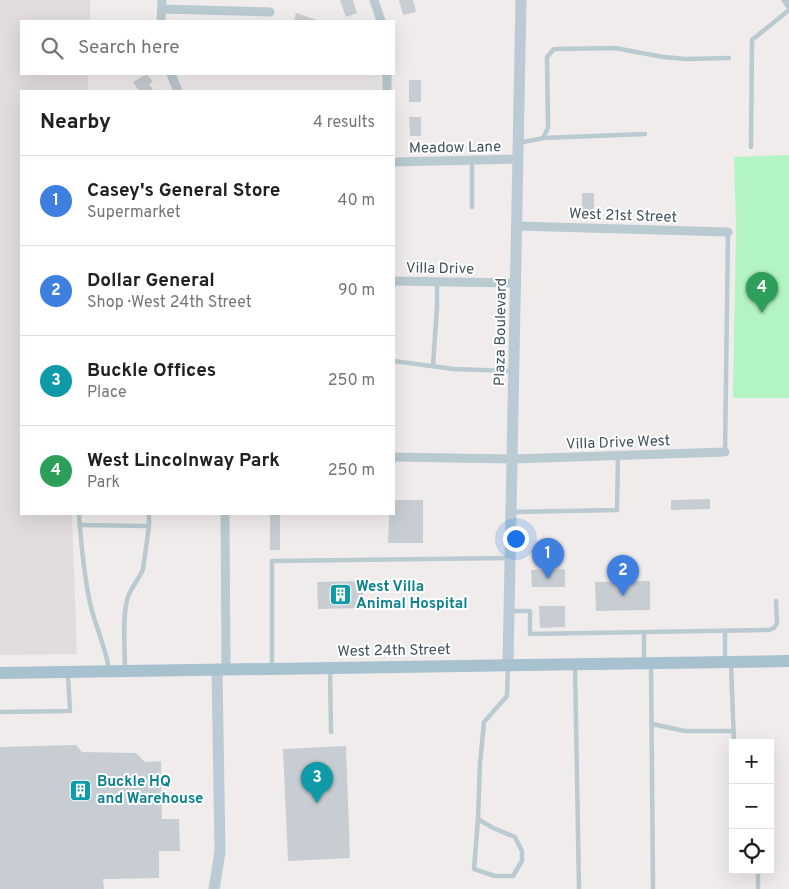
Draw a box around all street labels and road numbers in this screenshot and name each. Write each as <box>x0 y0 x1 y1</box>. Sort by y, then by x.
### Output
street label: Meadow Lane <box>409 138 501 159</box>
street label: West 21st Street <box>569 205 677 228</box>
street label: Villa Drive <box>406 259 474 280</box>
street label: Plaza Boulevard <box>491 278 512 386</box>
street label: Villa Drive West <box>566 432 671 455</box>
street label: West 24th Street <box>337 641 451 662</box>

